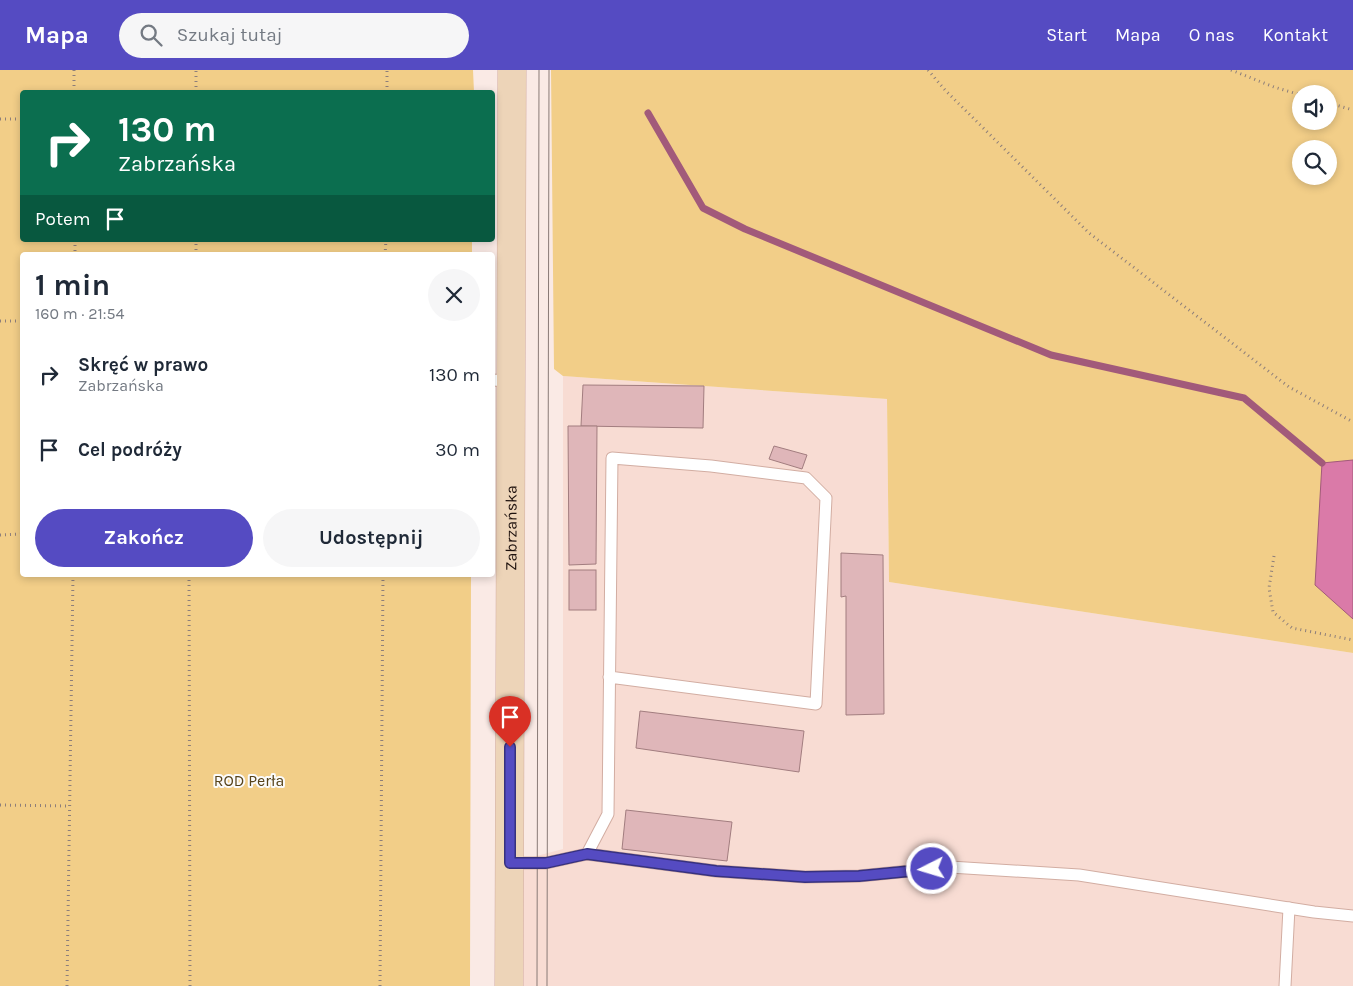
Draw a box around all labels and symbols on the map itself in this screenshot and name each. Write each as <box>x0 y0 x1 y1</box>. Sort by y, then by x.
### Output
street label: Zabrzańska <box>501 485 520 571</box>
pin <box>489 696 531 747</box>
park label: ROD Perła <box>214 771 284 790</box>
position arrow <box>905 842 957 894</box>

